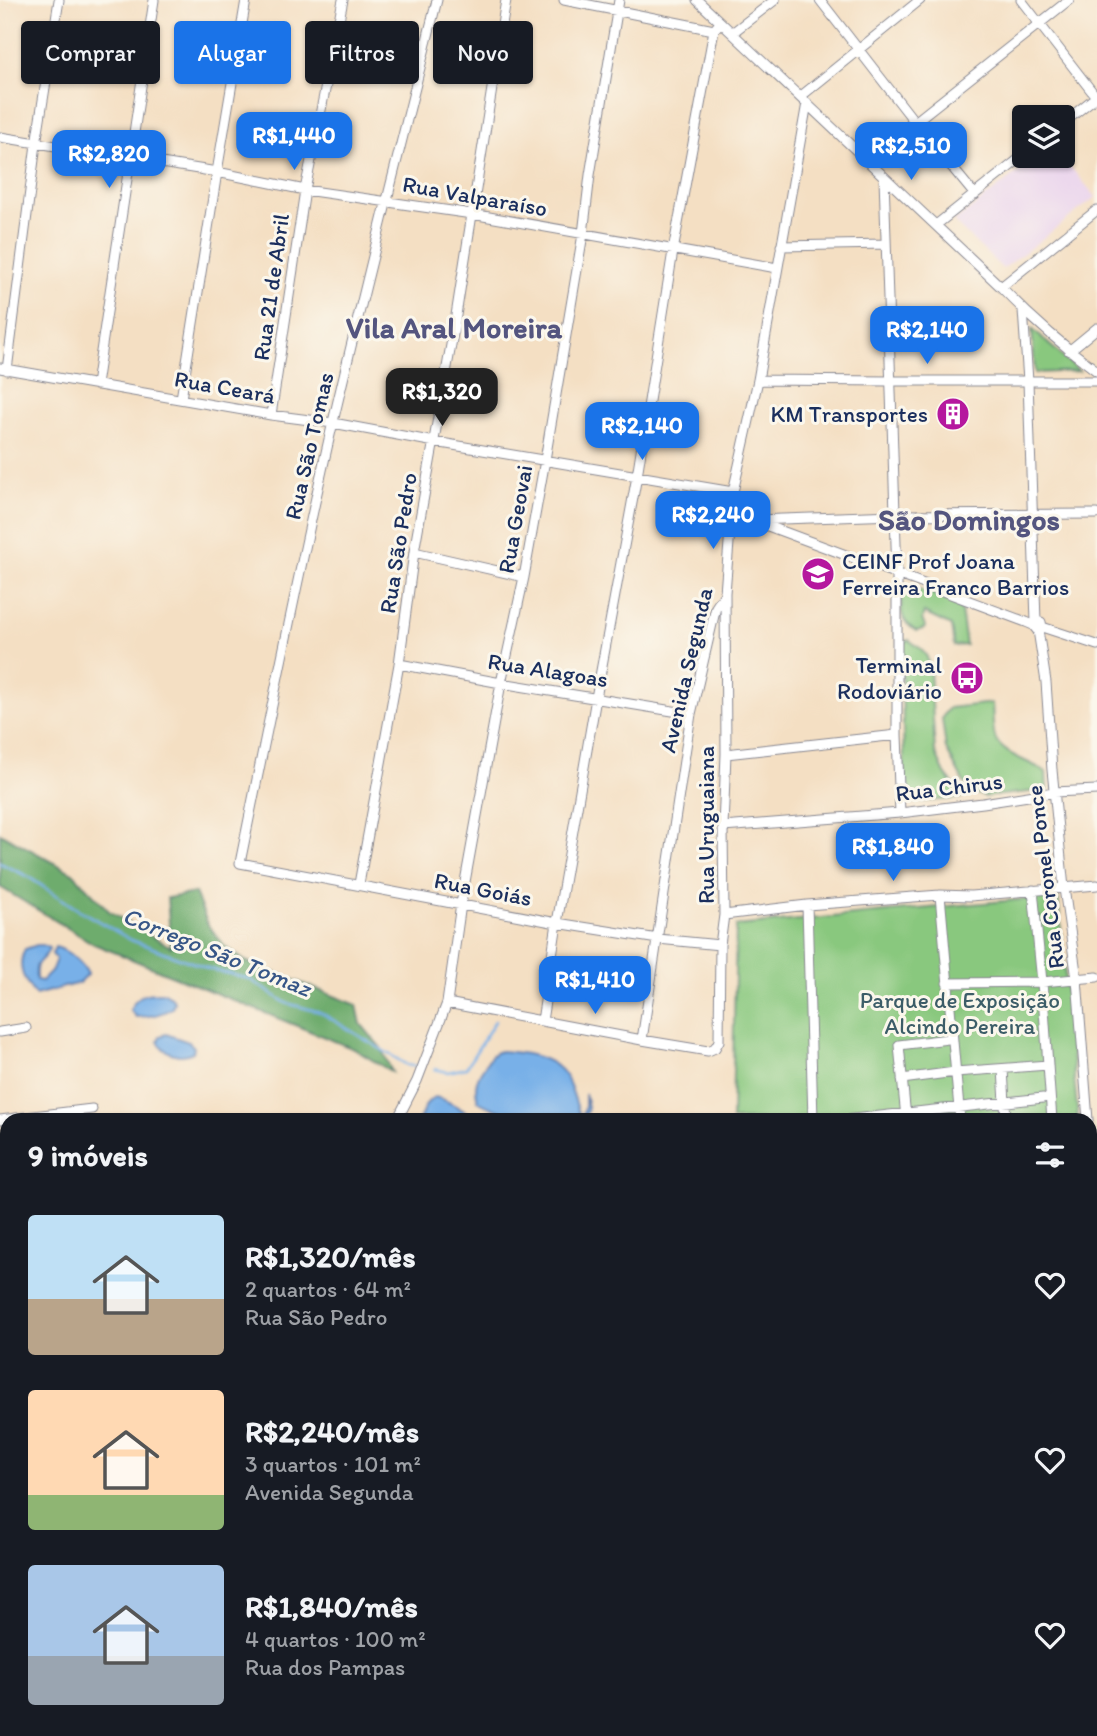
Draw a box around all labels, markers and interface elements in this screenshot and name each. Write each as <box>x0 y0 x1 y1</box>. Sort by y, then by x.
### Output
chip: Comprar <box>21 21 160 84</box>
chip: Alugar <box>174 21 291 84</box>
chip: Filtros <box>305 21 419 84</box>
chip: Novo <box>433 21 533 84</box>
map controls <box>1012 105 1075 168</box>
button: layers <box>1012 105 1075 168</box>
pin: R$1,440 <box>229 113 359 172</box>
text: R$1,440 <box>252 121 336 149</box>
pin: R$2,510 <box>846 122 976 182</box>
pin: R$2,820 <box>44 130 174 190</box>
text: R$2,510 <box>871 131 951 159</box>
text: R$2,820 <box>68 139 150 167</box>
street label: Rua Valparaíso <box>400 169 550 223</box>
street label: Rua 21 de Abril <box>247 211 295 362</box>
pin: R$2,140 <box>862 306 992 366</box>
district label: Vila Aral Moreira <box>346 309 563 346</box>
text: R$2,140 <box>886 315 968 343</box>
street label: Rua Ceará <box>172 364 278 410</box>
pin: R$1,320 <box>377 368 507 428</box>
street label: Rua São Tomas <box>278 370 340 522</box>
text: R$1,320 <box>402 377 482 405</box>
building icon: KM Transportes <box>934 395 972 433</box>
place label: KM Transportes <box>770 400 928 428</box>
pin: R$2,140 <box>577 402 707 462</box>
text: R$2,140 <box>601 411 683 439</box>
street label: Rua Geovai <box>492 463 538 575</box>
street label: Rua São Pedro <box>373 471 423 615</box>
pin: R$2,240 <box>648 491 778 551</box>
text: R$2,240 <box>671 500 755 528</box>
district label: São Domingos <box>878 501 1060 538</box>
place label: CEINF Prof Joana Ferreira Franco Barrios <box>842 547 1069 601</box>
school or university icon: CEINF Prof Joana Ferreira Franco Barrios <box>799 555 837 593</box>
street label: Avenida Segunda <box>653 585 719 755</box>
street label: Rua Alagoas <box>486 647 610 693</box>
place label: Terminal Rodoviário <box>837 651 942 705</box>
bus stop icon: Terminal Rodoviário <box>948 659 986 697</box>
street label: Rua Uruguaiana <box>692 746 720 904</box>
street label: Rua Chirus <box>894 767 1004 807</box>
street label: Rua Coronel Ponce <box>1020 784 1070 970</box>
pin: R$1,840 <box>828 824 958 883</box>
text: R$1,840 <box>852 832 934 860</box>
street label: Rua Goiás <box>432 866 534 912</box>
water label: Corrego São Tomaz <box>119 901 317 1003</box>
pin: R$1,410 <box>530 956 660 1016</box>
text: R$1,410 <box>555 965 635 993</box>
park label: Parque de Exposição Alcindo Pereira <box>860 986 1060 1040</box>
icon: filters <box>1031 1136 1069 1174</box>
text: 9 imóveis <box>28 1137 148 1174</box>
text: R$1,320/mês <box>245 1238 416 1275</box>
icon: home <box>84 1243 168 1327</box>
icon: heart <box>1031 1266 1069 1304</box>
text: 2 quartos · 64 m² <box>245 1275 411 1303</box>
text: Rua São Pedro <box>245 1303 387 1331</box>
text: R$2,240/mês <box>245 1413 419 1450</box>
icon: home <box>84 1418 168 1502</box>
icon: heart <box>1031 1441 1069 1479</box>
text: 3 quartos · 101 m² <box>245 1450 421 1478</box>
text: Avenida Segunda <box>245 1478 414 1506</box>
text: R$1,840/mês <box>245 1588 418 1625</box>
icon: home <box>84 1593 168 1677</box>
icon: heart <box>1031 1616 1069 1654</box>
text: 4 quartos · 100 m² <box>245 1625 426 1653</box>
text: Rua dos Pampas <box>245 1653 405 1681</box>

